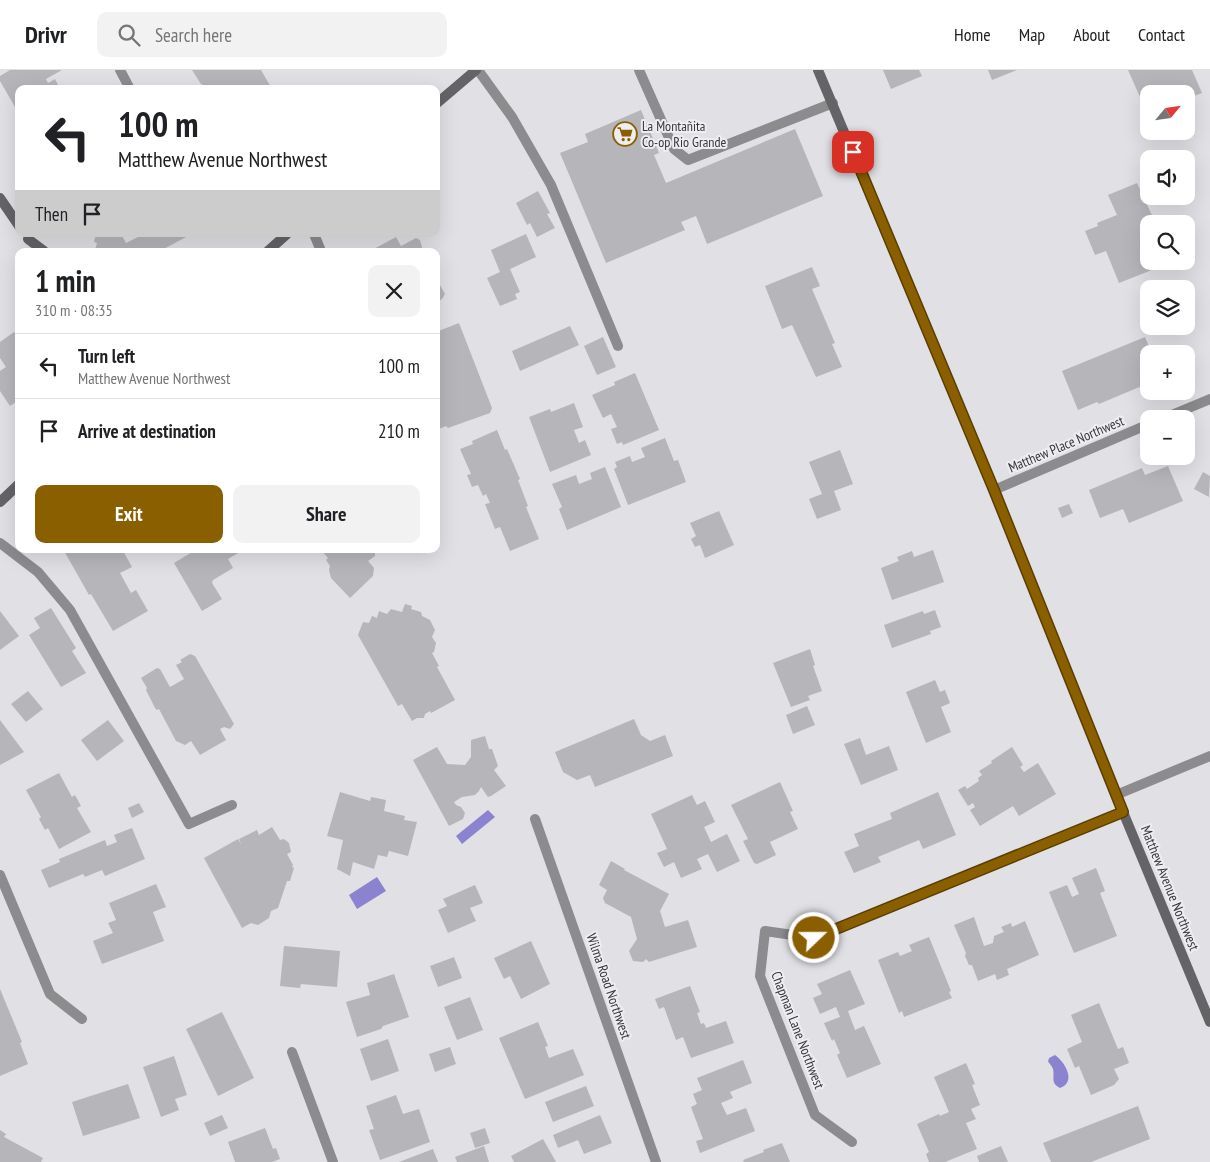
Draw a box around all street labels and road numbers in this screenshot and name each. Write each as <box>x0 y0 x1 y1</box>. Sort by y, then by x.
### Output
street label: Matthew Place Northwest <box>1005 411 1127 477</box>
street label: Matthew Avenue Northwest <box>1137 823 1203 953</box>
street label: Wilma Road Northwest <box>583 931 636 1041</box>
street label: Chapman Lane Northwest <box>767 969 829 1091</box>

